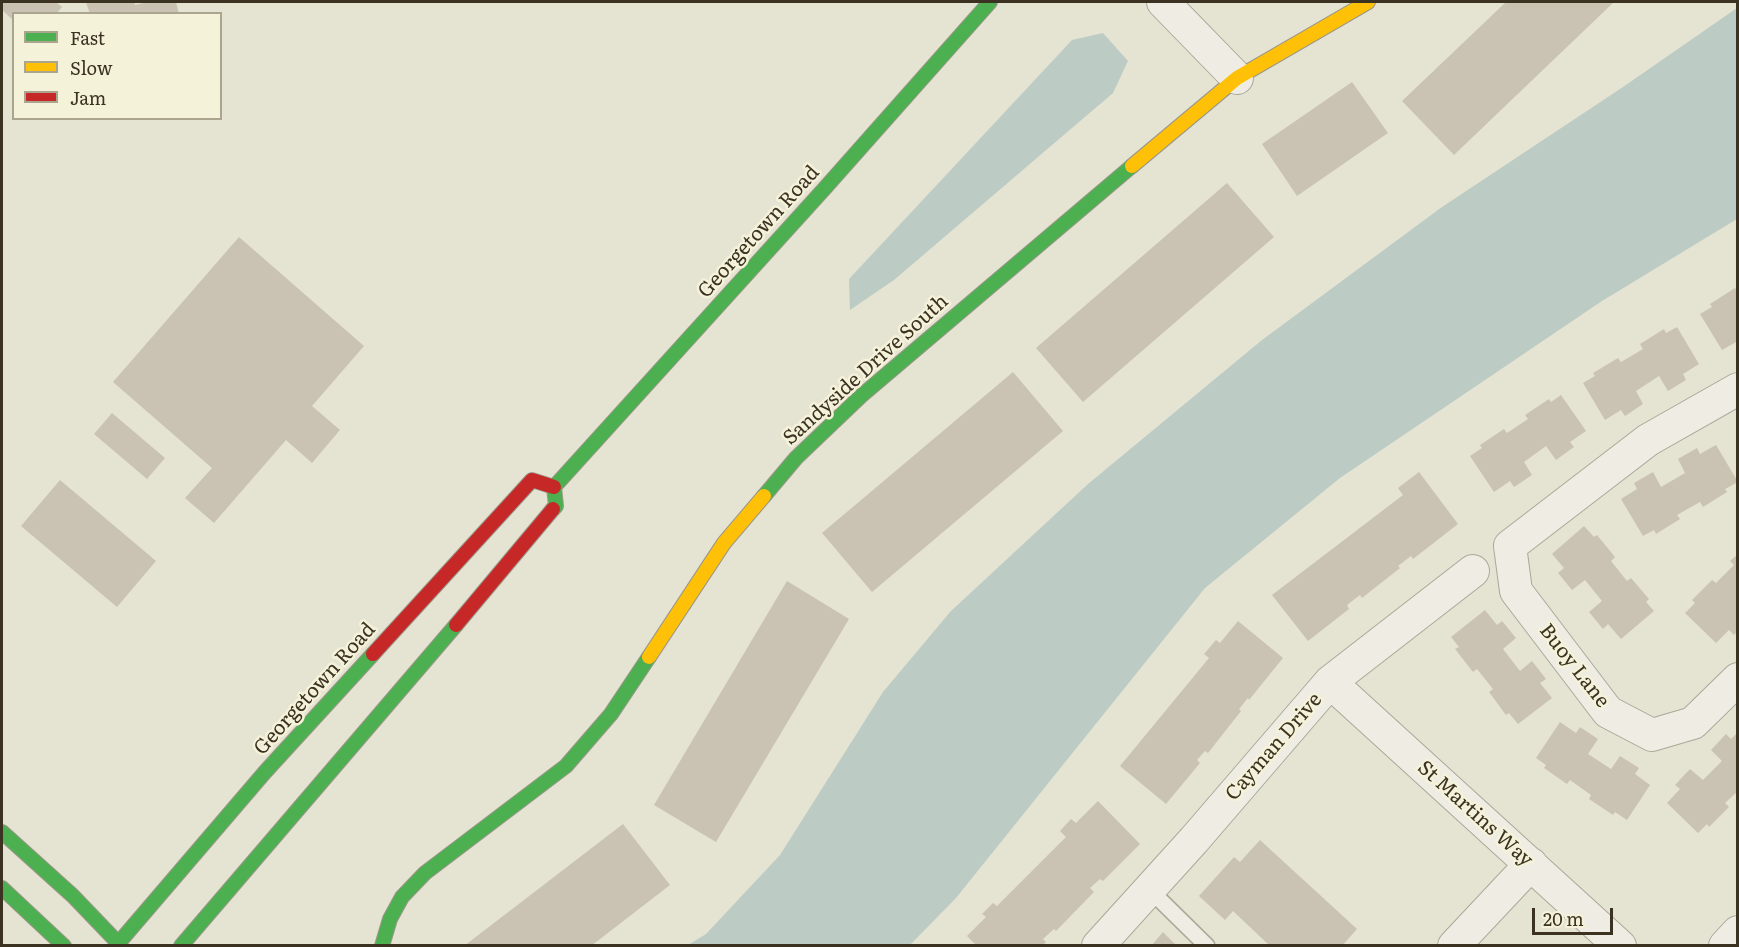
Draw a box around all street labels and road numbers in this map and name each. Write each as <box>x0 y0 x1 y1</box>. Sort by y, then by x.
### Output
street label: Georgetown Road <box>693 161 825 303</box>
street label: Sandyside Drive South <box>779 290 953 450</box>
street label: Georgetown Road <box>249 618 381 760</box>
street label: Buoy Lane <box>1534 619 1614 713</box>
street label: Cayman Drive <box>1221 688 1327 806</box>
street label: St Martins Way <box>1412 756 1538 872</box>

